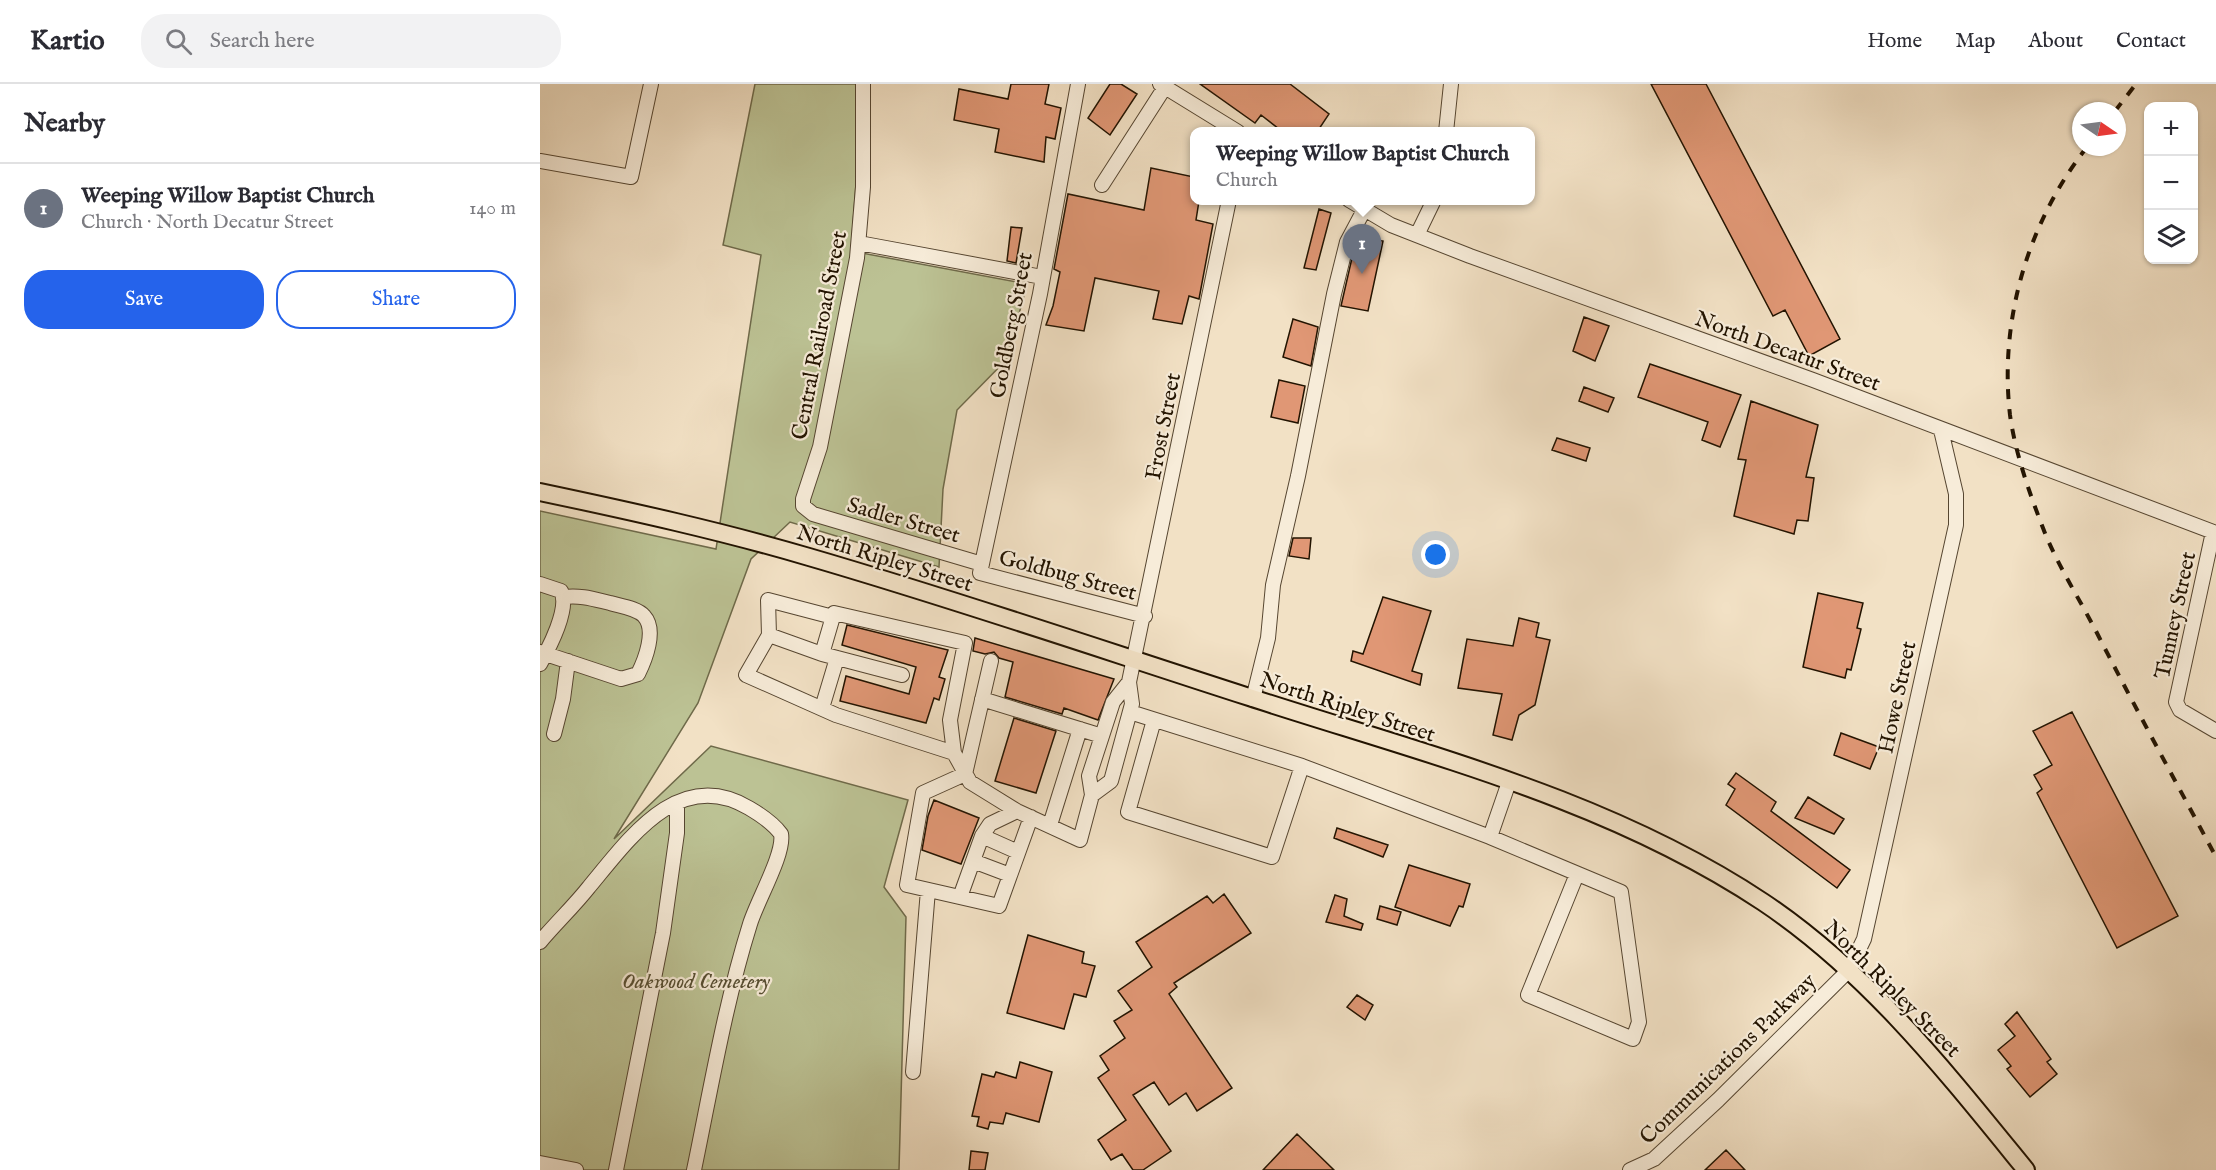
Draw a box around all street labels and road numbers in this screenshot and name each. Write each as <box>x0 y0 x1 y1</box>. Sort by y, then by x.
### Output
street label: Central Railroad Street <box>786 228 854 442</box>
street label: Goldberg Street <box>984 250 1040 401</box>
street label: North Decatur Street <box>1691 305 1884 399</box>
street label: Frost Street <box>1140 370 1188 482</box>
street label: Sadler Street <box>844 491 964 550</box>
street label: North Ripley Street <box>793 519 976 599</box>
street label: Goldbug Street <box>996 544 1140 608</box>
street label: Tunney Street <box>2149 549 2203 682</box>
street label: Howe Street <box>1872 638 1924 756</box>
street label: North Ripley Street <box>1256 666 1439 750</box>
street label: North Ripley Street <box>1817 915 1966 1064</box>
street label: Communications Parkway <box>1634 968 1823 1151</box>

